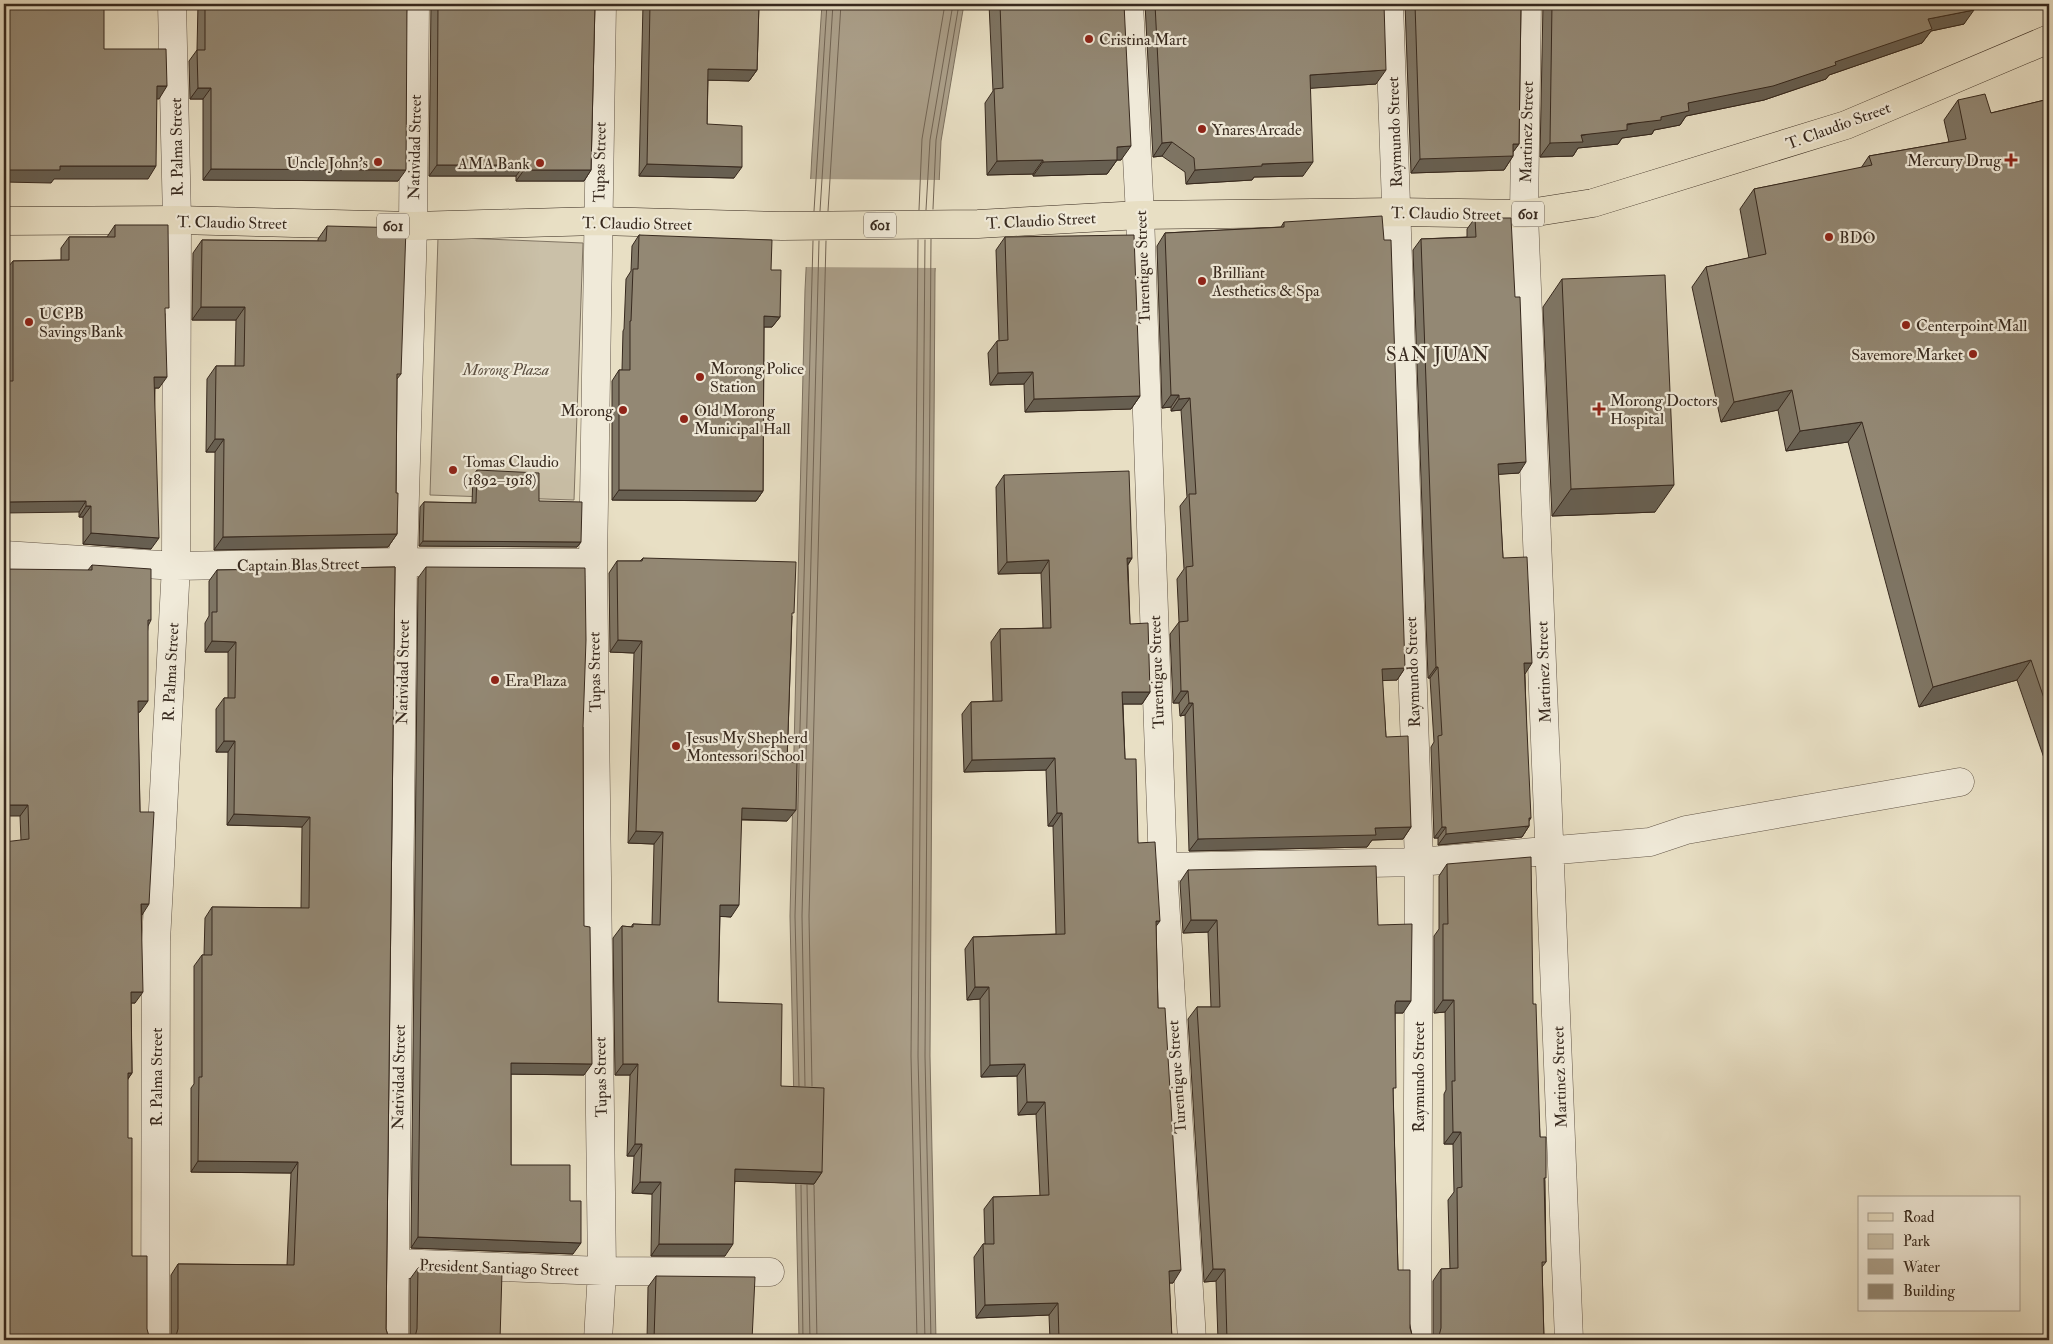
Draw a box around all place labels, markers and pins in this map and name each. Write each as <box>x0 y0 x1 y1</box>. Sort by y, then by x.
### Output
place label: Cristina Mart <box>1099 30 1187 50</box>
marker: Cristina Mart <box>1083 33 1095 45</box>
place label: Ynares Arcade <box>1212 120 1302 140</box>
marker: Ynares Arcade <box>1196 123 1208 135</box>
place label: Mercury Drug <box>1907 151 2002 171</box>
place label: Uncle John's <box>286 153 368 174</box>
place label: AMA Bank <box>457 154 530 174</box>
marker: Mercury Drug <box>2005 154 2017 166</box>
marker: Uncle John's <box>372 156 384 168</box>
marker: AMA Bank <box>534 157 546 169</box>
place label: BDO <box>1839 228 1875 248</box>
marker: BDO <box>1823 231 1835 243</box>
place label: Brilliant Aesthetics & Spa <box>1211 263 1320 302</box>
marker: Brilliant Aesthetics & Spa <box>1196 275 1208 287</box>
place label: UCPB Savings Bank <box>39 304 124 342</box>
marker: UCPB Savings Bank <box>23 316 35 328</box>
place label: Centerpoint Mall <box>1916 316 2027 337</box>
marker: Centerpoint Mall <box>1900 319 1912 331</box>
place label: Savemore Market <box>1851 345 1963 365</box>
marker: Savemore Market <box>1967 348 1979 360</box>
place label: Morong Police Station <box>710 359 804 397</box>
marker: Morong Police Station <box>694 371 706 383</box>
place label: Morong Doctors Hospital <box>1610 391 1717 430</box>
place label: Morong <box>560 401 614 421</box>
place label: Old Morong Municipal Hall <box>694 401 791 440</box>
marker: Morong Doctors Hospital <box>1592 402 1606 416</box>
marker: Morong <box>617 404 629 416</box>
marker: Old Morong Municipal Hall <box>678 413 690 425</box>
place label: Tomas Claudio (1892–1918) <box>463 452 559 490</box>
marker: Tomas Claudio (1892–1918) <box>447 464 459 476</box>
place label: Era Plaza <box>505 671 567 691</box>
marker: Era Plaza <box>489 674 501 686</box>
place label: Jesus My Shepherd Montessori School <box>685 728 808 766</box>
marker: Jesus My Shepherd Montessori School <box>670 740 682 752</box>

